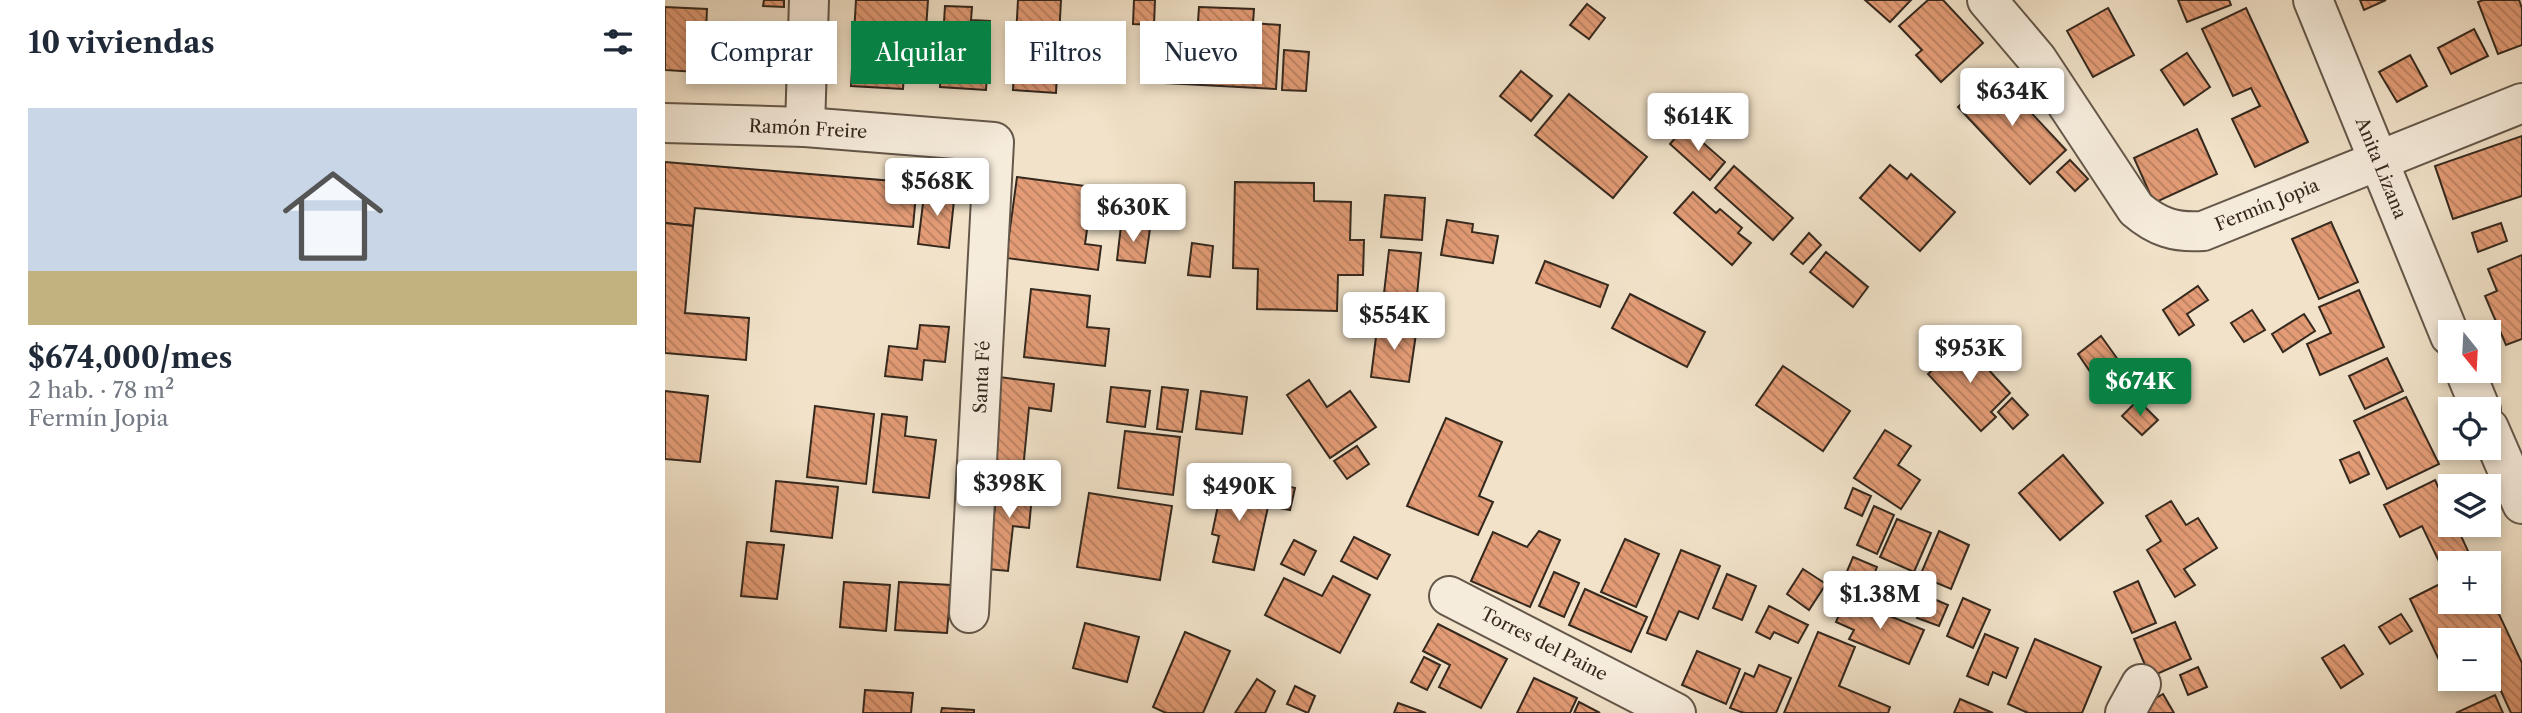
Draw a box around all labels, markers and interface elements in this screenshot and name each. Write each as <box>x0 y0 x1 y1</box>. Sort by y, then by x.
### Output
chip: Comprar <box>686 21 837 84</box>
chip: Alquilar <box>851 21 991 84</box>
chip: Filtros <box>1005 21 1126 84</box>
chip: Nuevo <box>1140 21 1262 84</box>
icon: filters <box>599 23 637 61</box>
text: 10 viviendas <box>28 24 215 61</box>
pin: $634K <box>1963 68 2061 128</box>
text: $634K <box>1976 77 2048 105</box>
pin: $614K <box>1649 94 1747 153</box>
text: $614K <box>1664 102 1732 130</box>
street label: Anita Lizana <box>2350 113 2411 222</box>
street label: Ramón Freire <box>748 115 868 143</box>
icon: home <box>270 153 396 279</box>
pin: $568K <box>888 158 986 218</box>
text: $568K <box>901 167 973 195</box>
street label: Fermín Jopia <box>2212 174 2323 236</box>
pin: $630K <box>1084 184 1182 244</box>
text: $630K <box>1097 193 1169 221</box>
pin: $554K <box>1345 292 1443 352</box>
text: $554K <box>1359 301 1429 329</box>
north arrow <box>2438 320 2501 383</box>
map controls <box>2438 320 2501 691</box>
pin: $953K <box>1921 326 2019 385</box>
text: $953K <box>1935 334 2005 362</box>
text: $674,000/mes <box>28 339 232 376</box>
street label: Santa Fé <box>969 340 995 414</box>
pin: $674K <box>2091 358 2189 418</box>
text: $674K <box>2105 367 2175 395</box>
text: 2 hab. · 78 m² <box>28 376 174 404</box>
button: locate <box>2438 397 2501 460</box>
text: Fermín Jopia <box>28 404 169 432</box>
pin: $398K <box>960 461 1058 520</box>
pin: $490K <box>1190 463 1288 523</box>
text: $398K <box>973 469 1045 497</box>
text: $490K <box>1202 472 1276 500</box>
button: layers <box>2438 474 2501 537</box>
button: + <box>2438 551 2501 614</box>
pin: $1.38M <box>1823 572 1937 631</box>
text: $1.38M <box>1839 580 1921 608</box>
street label: Torres del Paine <box>1477 603 1611 685</box>
button: − <box>2438 628 2501 691</box>

